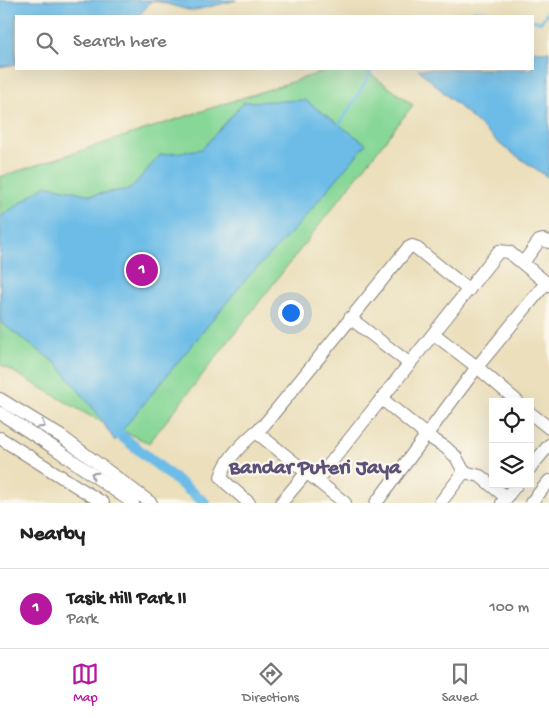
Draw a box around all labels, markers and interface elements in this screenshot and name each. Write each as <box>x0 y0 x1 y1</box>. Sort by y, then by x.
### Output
search box <box>15 15 534 70</box>
icon: search <box>33 29 61 57</box>
text: Search here <box>73 31 167 54</box>
pin: 1 <box>126 251 158 289</box>
your location <box>278 300 304 326</box>
map controls <box>489 398 534 488</box>
button: locate <box>489 398 534 443</box>
one-way arrow <box>36 418 45 428</box>
button: layers <box>489 443 534 488</box>
district label: Bandar Puteri Jaya <box>228 457 402 482</box>
one-way arrow <box>90 472 99 481</box>
text: Nearby <box>20 523 85 548</box>
text: Tasik Hill Park II <box>67 588 187 611</box>
text: 1 <box>33 599 39 618</box>
text: 100 m <box>489 599 529 618</box>
text: Park <box>67 611 98 630</box>
tab: Map <box>71 660 99 707</box>
tab: Directions <box>242 660 299 707</box>
tab: Saved <box>442 660 478 707</box>

